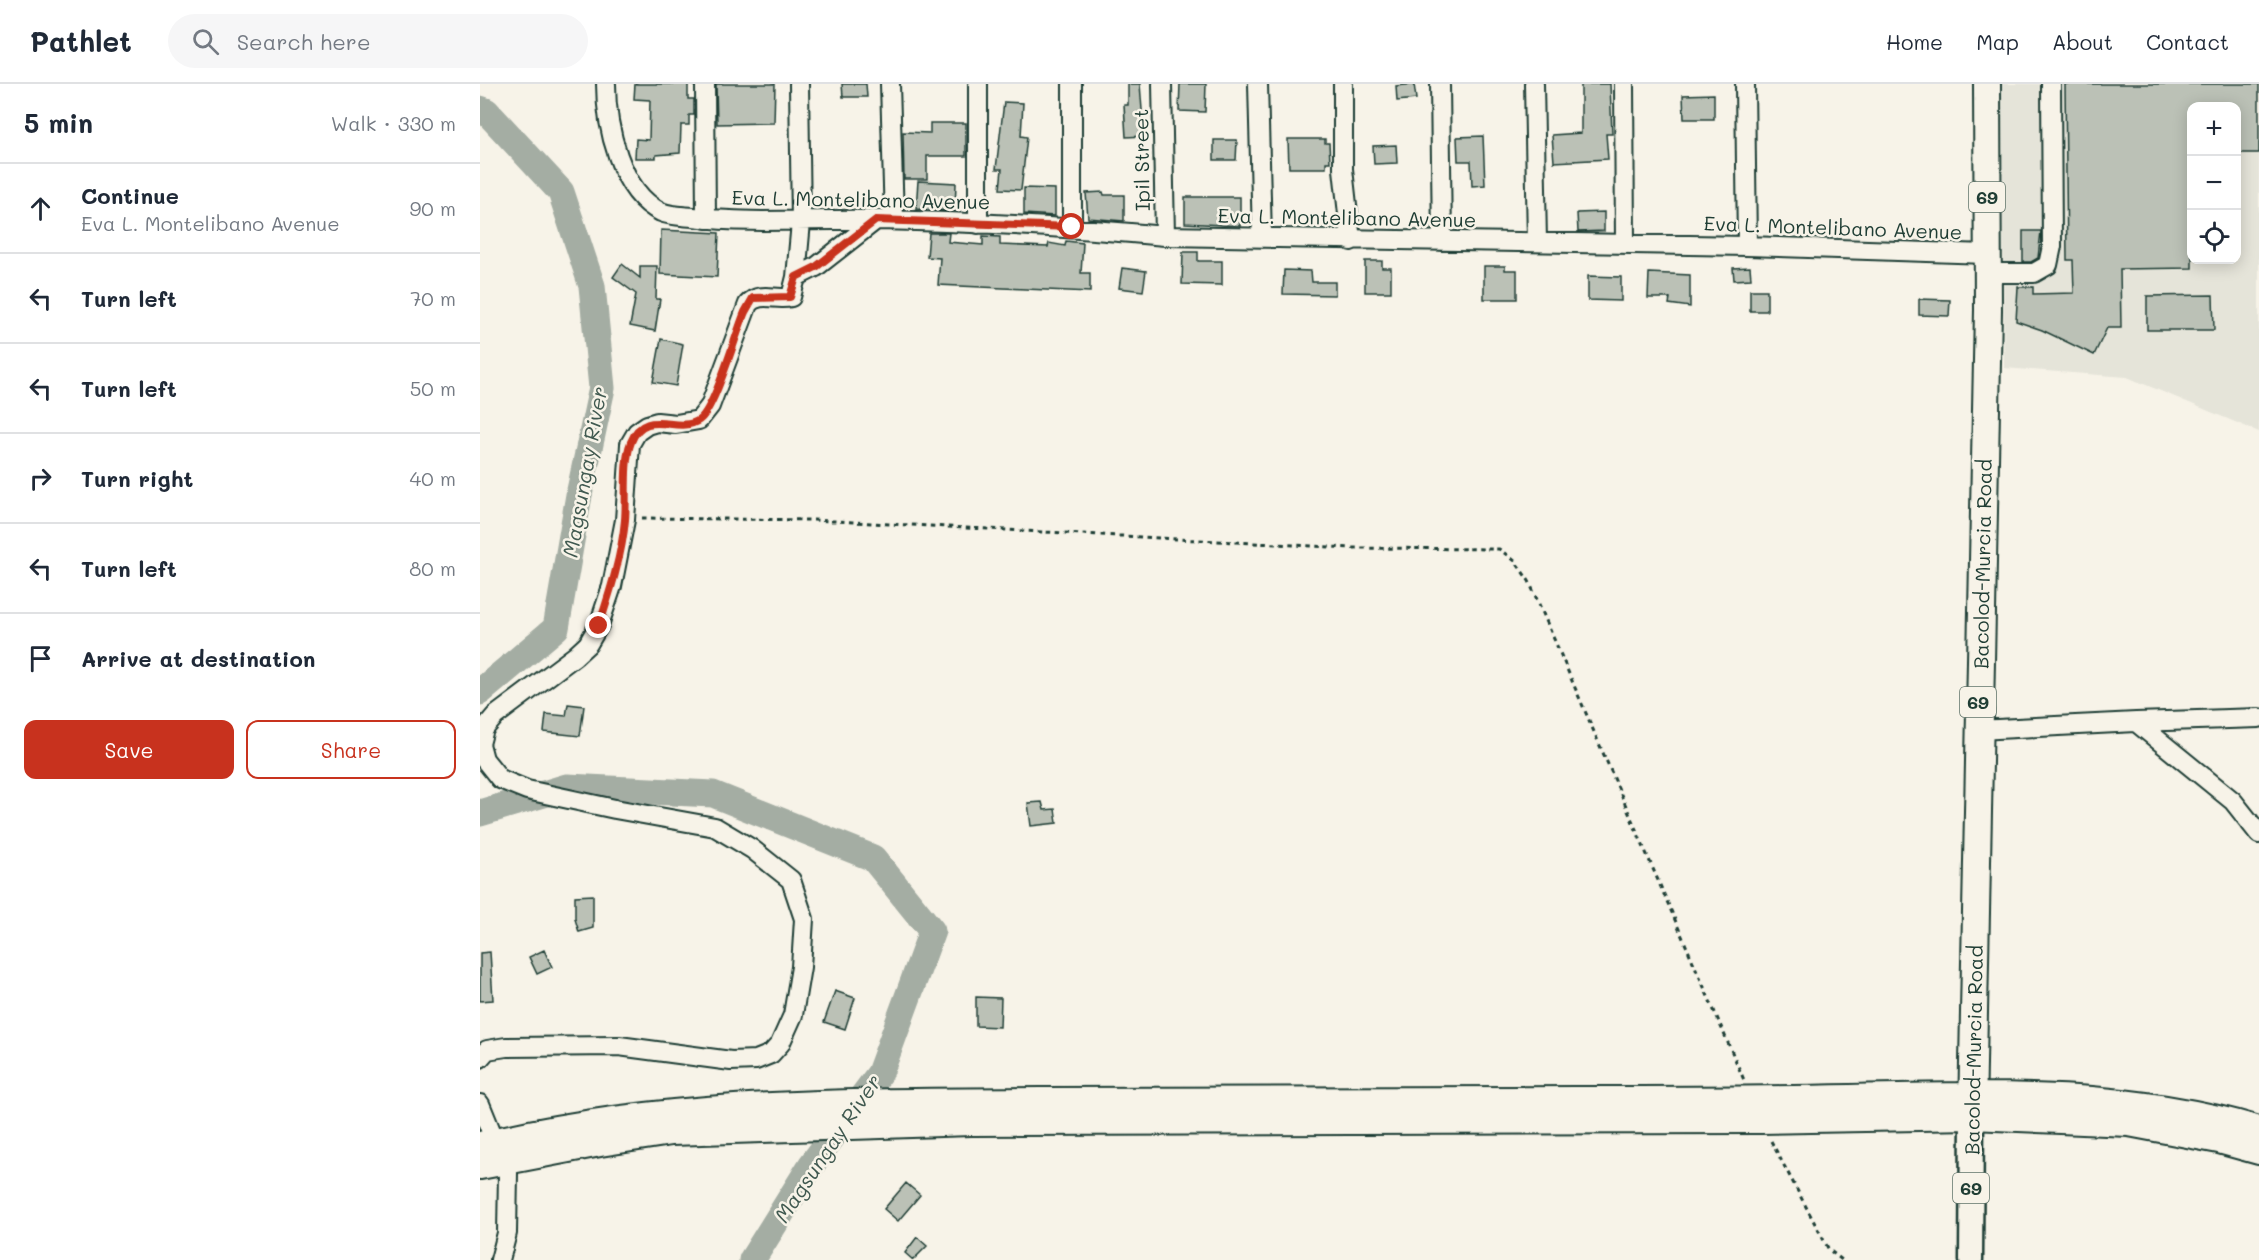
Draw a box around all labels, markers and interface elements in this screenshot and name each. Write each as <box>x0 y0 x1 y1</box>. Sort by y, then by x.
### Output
search box <box>168 14 588 68</box>
text: Pathlet <box>30 23 132 59</box>
icon: search <box>189 25 222 58</box>
text: Search here <box>237 27 371 56</box>
text: Home <box>1886 28 1943 55</box>
text: Map <box>1976 28 2019 55</box>
text: About <box>2052 28 2113 55</box>
text: Contact <box>2146 28 2229 55</box>
map controls <box>2187 102 2241 264</box>
button: + <box>2187 102 2241 156</box>
text: 5 min <box>24 106 93 140</box>
street label: Ipil Street <box>1127 109 1155 211</box>
text: Walk · 330 m <box>331 110 456 136</box>
button: − <box>2187 156 2241 210</box>
text: Continue <box>81 181 179 210</box>
road number: 69 <box>1969 182 2005 212</box>
street label: Eva L. Montelibano Avenue <box>731 184 991 214</box>
icon: ahead <box>24 192 57 225</box>
text: 90 m <box>410 195 456 221</box>
street label: Eva L. Montelibano Avenue <box>1217 202 1477 232</box>
street label: Eva L. Montelibano Avenue <box>1703 209 1963 245</box>
text: Eva L. Montelibano Avenue <box>81 210 340 236</box>
button: locate <box>2187 210 2241 264</box>
route start <box>1058 213 1084 239</box>
icon: left <box>24 282 57 315</box>
text: Turn left <box>81 284 177 313</box>
text: 70 m <box>410 285 456 311</box>
icon: left <box>24 372 57 405</box>
text: Turn left <box>81 374 177 403</box>
text: 50 m <box>410 375 456 401</box>
water label: Magsungay River <box>556 385 612 559</box>
street label: Bacolod-Murcia Road <box>1967 459 1997 669</box>
icon: right <box>24 462 57 495</box>
text: Turn right <box>81 464 193 493</box>
text: 40 m <box>410 465 456 491</box>
icon: left <box>24 552 57 585</box>
text: Turn left <box>81 554 177 583</box>
text: 80 m <box>409 555 456 581</box>
route end <box>585 612 611 638</box>
icon: arrive <box>24 642 57 675</box>
text: Arrive at destination <box>81 644 316 673</box>
road number: 69 <box>1960 687 1996 717</box>
button: Save <box>24 720 234 779</box>
button: Share <box>246 720 456 779</box>
street label: Bacolod-Murcia Road <box>1958 945 1988 1155</box>
water label: Magsungay River <box>767 1069 887 1227</box>
road number: 69 <box>1953 1173 1989 1203</box>

